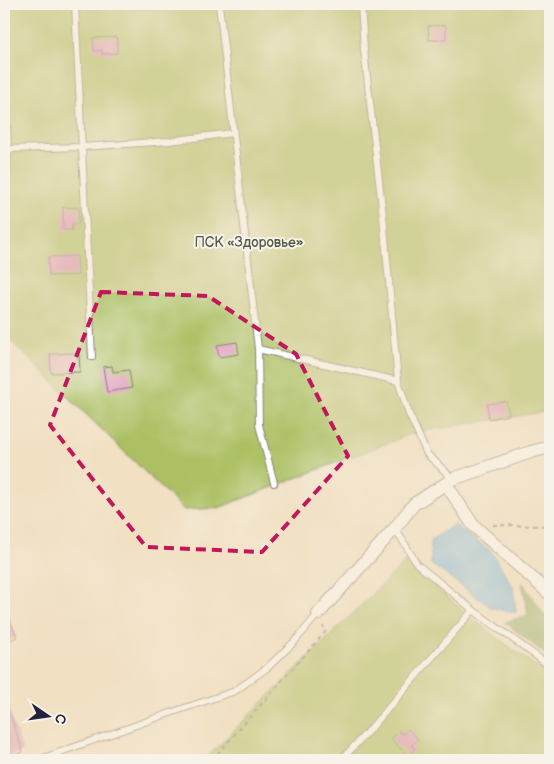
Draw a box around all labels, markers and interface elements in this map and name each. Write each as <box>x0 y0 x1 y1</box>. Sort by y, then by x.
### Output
park label: ПСК «Здоровье» <box>194 234 304 251</box>
north arrow <box>22 692 72 742</box>
text: С <box>51 712 70 726</box>

